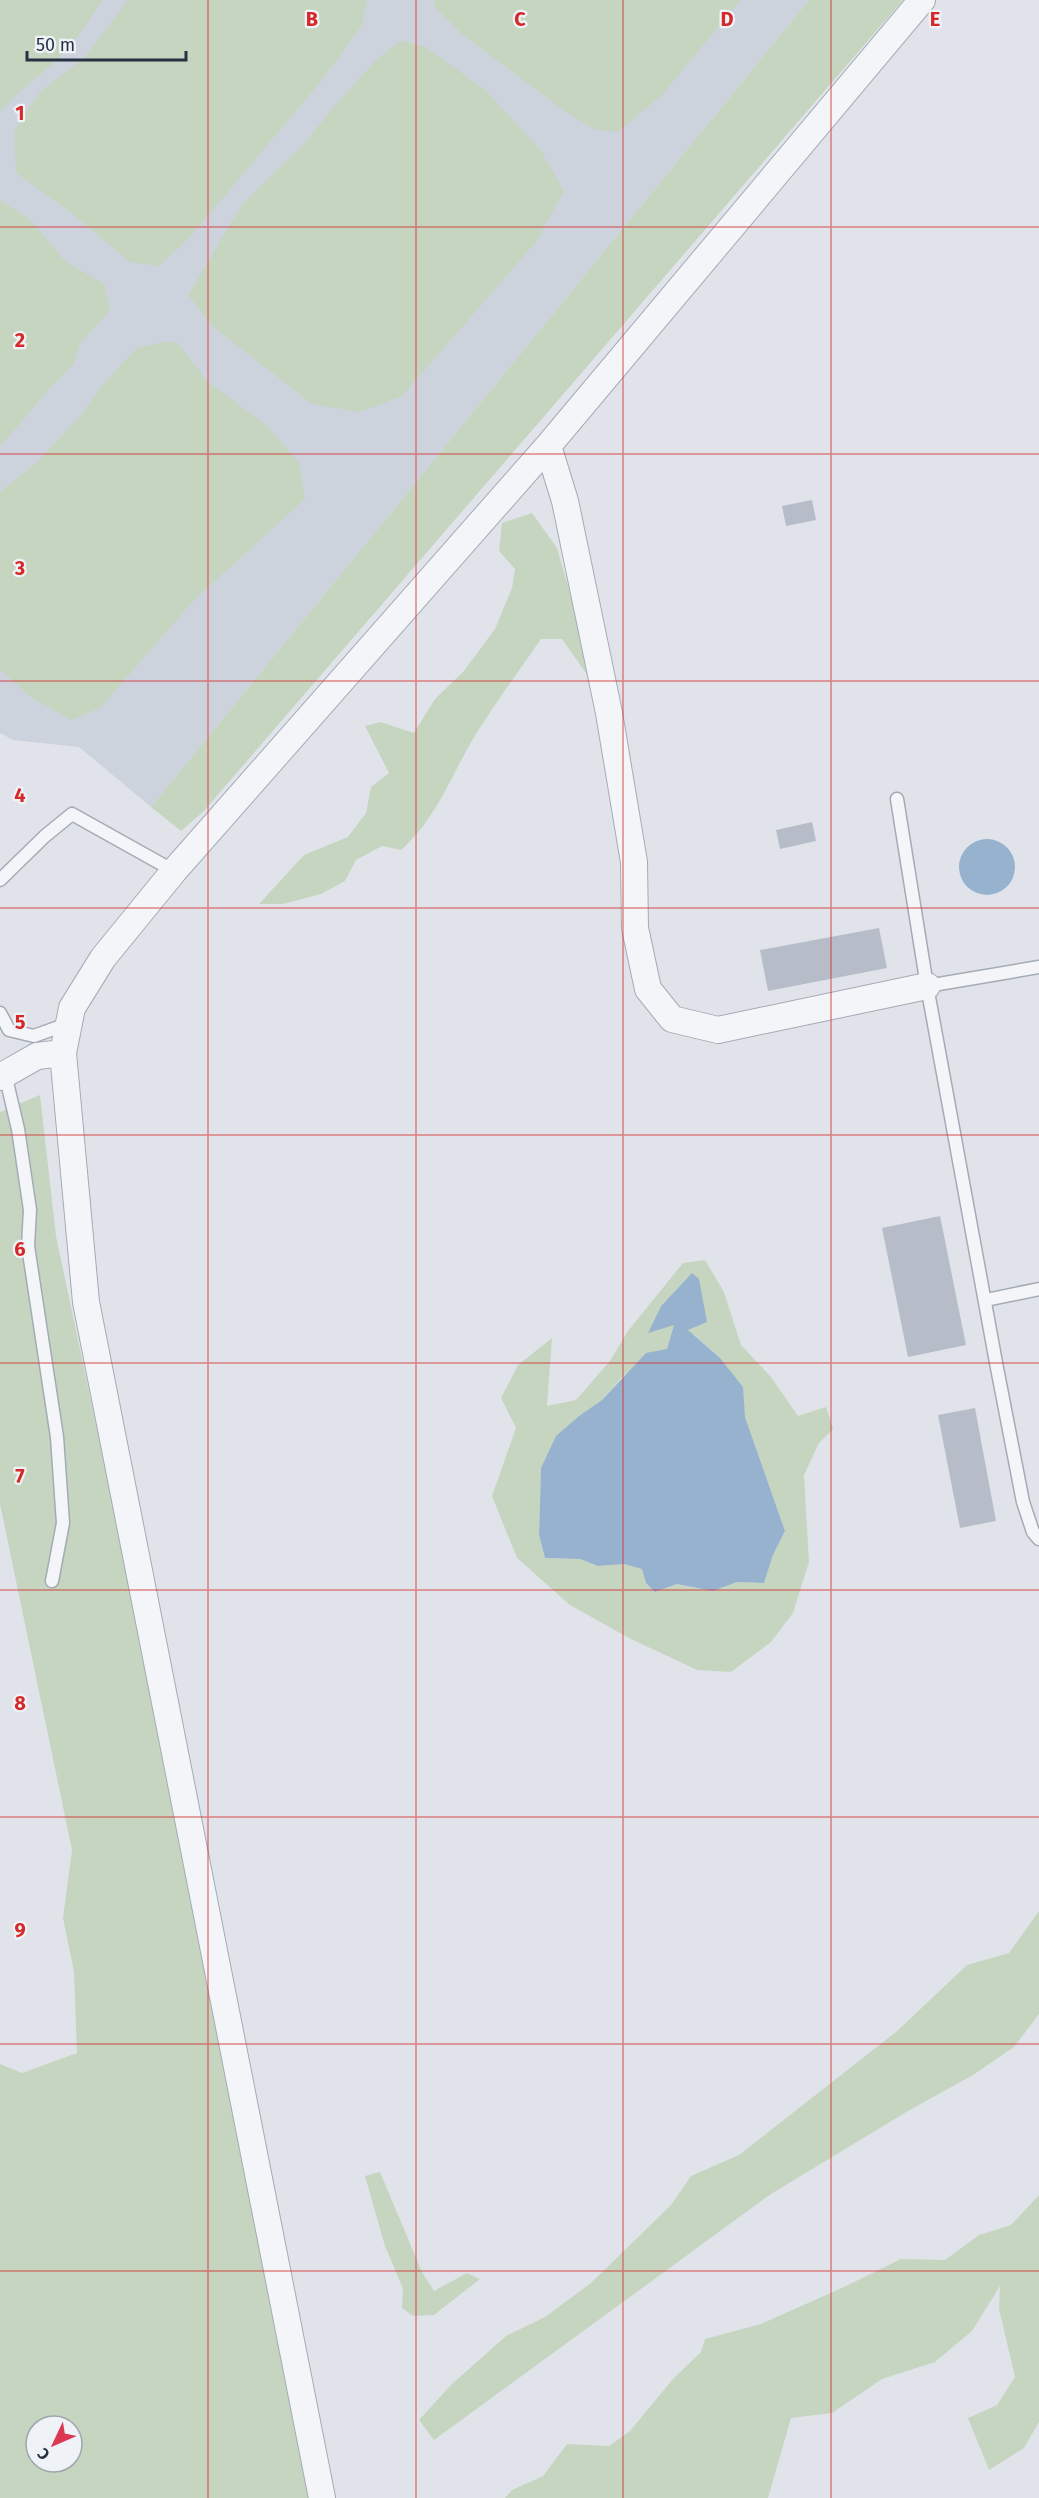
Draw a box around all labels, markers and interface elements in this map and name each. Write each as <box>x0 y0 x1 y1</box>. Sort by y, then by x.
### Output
text: B <box>306 7 318 31</box>
text: C <box>514 7 526 31</box>
text: D <box>720 7 734 31</box>
text: E <box>930 7 940 31</box>
scale bar <box>27 24 186 62</box>
text: 50 m <box>36 34 75 56</box>
text: 1 <box>15 101 25 125</box>
text: 2 <box>15 328 25 352</box>
text: 3 <box>14 556 25 580</box>
text: 4 <box>14 783 26 807</box>
text: 5 <box>15 1010 26 1034</box>
text: 6 <box>14 1237 26 1261</box>
text: 7 <box>15 1464 25 1488</box>
text: 8 <box>14 1691 26 1715</box>
text: 9 <box>14 1918 26 1942</box>
north arrow <box>24 2414 84 2474</box>
text: С <box>33 2444 54 2464</box>

